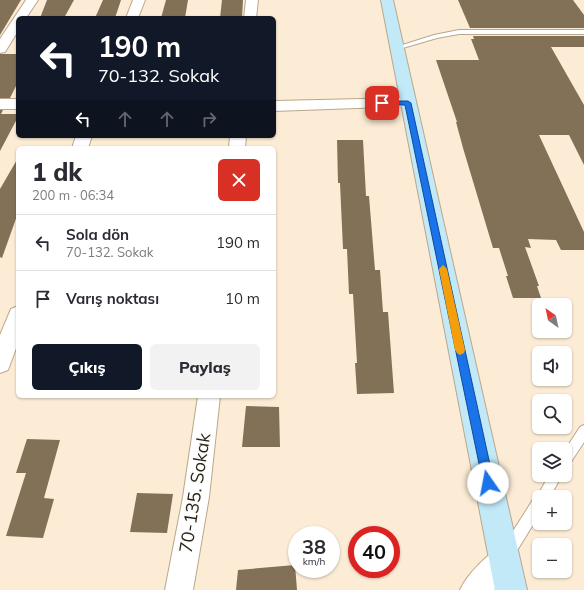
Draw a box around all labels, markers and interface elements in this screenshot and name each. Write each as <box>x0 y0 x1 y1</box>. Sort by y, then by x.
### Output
text: 190 m <box>98 29 181 64</box>
icon: left <box>32 32 84 84</box>
text: 70-132. Sokak <box>98 64 219 87</box>
pin <box>365 86 399 120</box>
icon: arrive <box>371 92 393 114</box>
icon: left <box>72 108 94 130</box>
icon: ahead <box>114 108 136 130</box>
icon: ahead <box>156 108 178 130</box>
icon: right <box>198 108 220 130</box>
text: 1 dk <box>32 157 82 187</box>
button: close <box>218 159 260 201</box>
text: 200 m · 06:34 <box>32 187 114 203</box>
text: Sola dön <box>66 225 129 244</box>
icon: left <box>32 232 54 254</box>
text: 190 m <box>216 233 260 252</box>
text: 70-132. Sokak <box>66 244 154 260</box>
icon: arrive <box>32 288 54 310</box>
text: Varış noktası <box>66 289 159 308</box>
text: 10 m <box>225 289 260 308</box>
north arrow <box>532 298 572 338</box>
map controls <box>532 298 572 578</box>
button: Çıkış <box>32 344 142 390</box>
button: Paylaş <box>150 344 260 390</box>
button: sound <box>532 346 572 386</box>
button: search <box>532 394 572 434</box>
street label: 70-135. Sokak <box>174 431 215 555</box>
button: layers <box>532 442 572 482</box>
position arrow <box>467 462 509 504</box>
button: + <box>532 490 572 530</box>
speed limit sign: 40 <box>348 526 400 578</box>
text: 38 <box>302 534 326 559</box>
button: − <box>532 538 572 578</box>
text: km/h <box>303 555 325 568</box>

